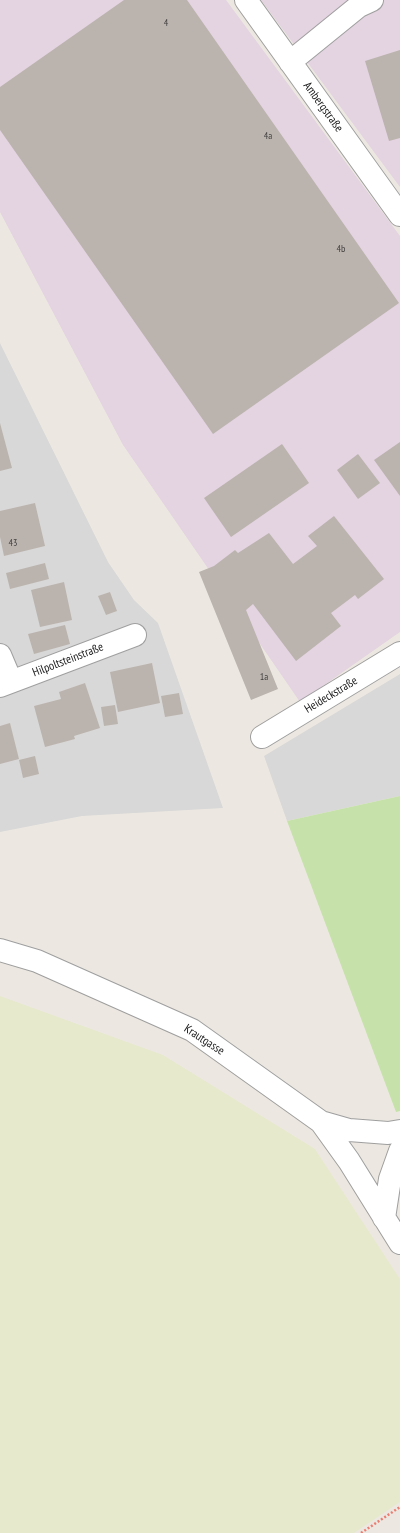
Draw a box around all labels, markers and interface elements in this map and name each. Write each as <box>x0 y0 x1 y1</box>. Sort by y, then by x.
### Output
house number: 4 <box>164 17 168 29</box>
street label: Ambergstraße <box>300 79 346 135</box>
house number: 4a <box>264 130 272 142</box>
house number: 4b <box>337 243 345 255</box>
house number: 43 <box>9 537 17 549</box>
street label: Hilpoltsteinstraße <box>31 640 105 680</box>
house number: 1a <box>260 671 268 683</box>
street label: Heideckstraße <box>302 674 360 716</box>
street label: Krautgasse <box>181 1022 227 1058</box>

